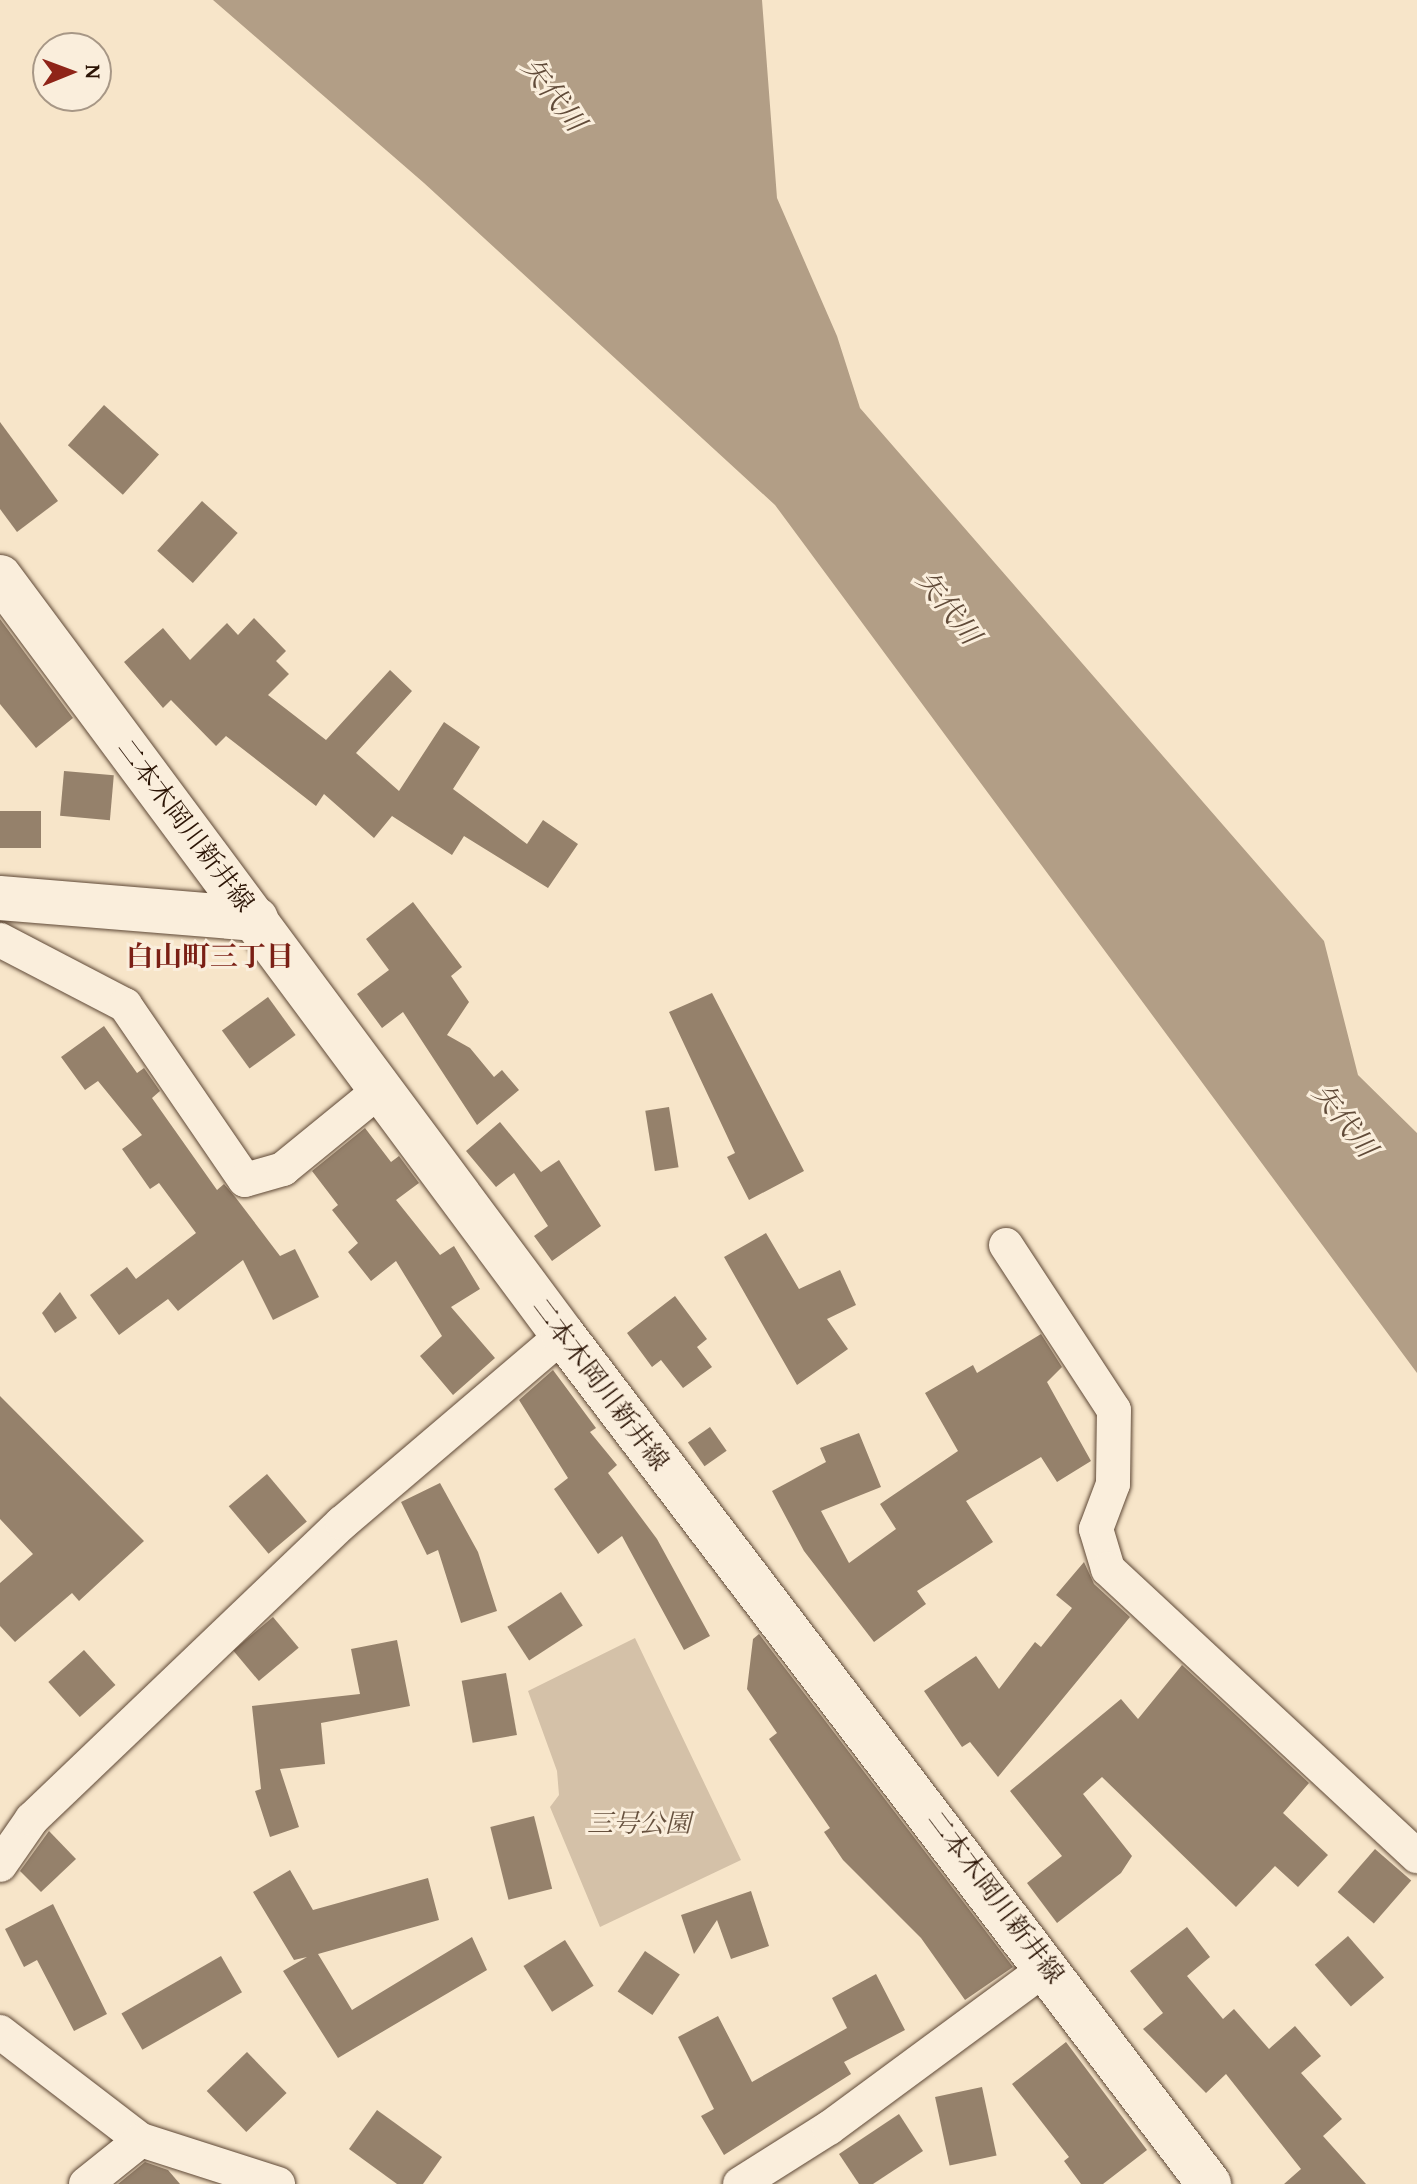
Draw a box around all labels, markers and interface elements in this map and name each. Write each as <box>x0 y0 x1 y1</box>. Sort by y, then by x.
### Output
north arrow <box>32 32 112 112</box>
water label: 矢代川 <box>515 51 593 137</box>
text: N <box>78 64 110 79</box>
water label: 矢代川 <box>910 564 988 650</box>
street label: 二本木岡川新井線 <box>111 733 261 917</box>
district label: 白山町三丁目 <box>126 939 294 973</box>
water label: 矢代川 <box>1306 1077 1384 1163</box>
street label: 二本木岡川新井線 <box>526 1292 676 1476</box>
street label: 二本木岡川新井線 <box>921 1805 1071 1989</box>
park label: 三号公園 <box>587 1807 691 1839</box>

